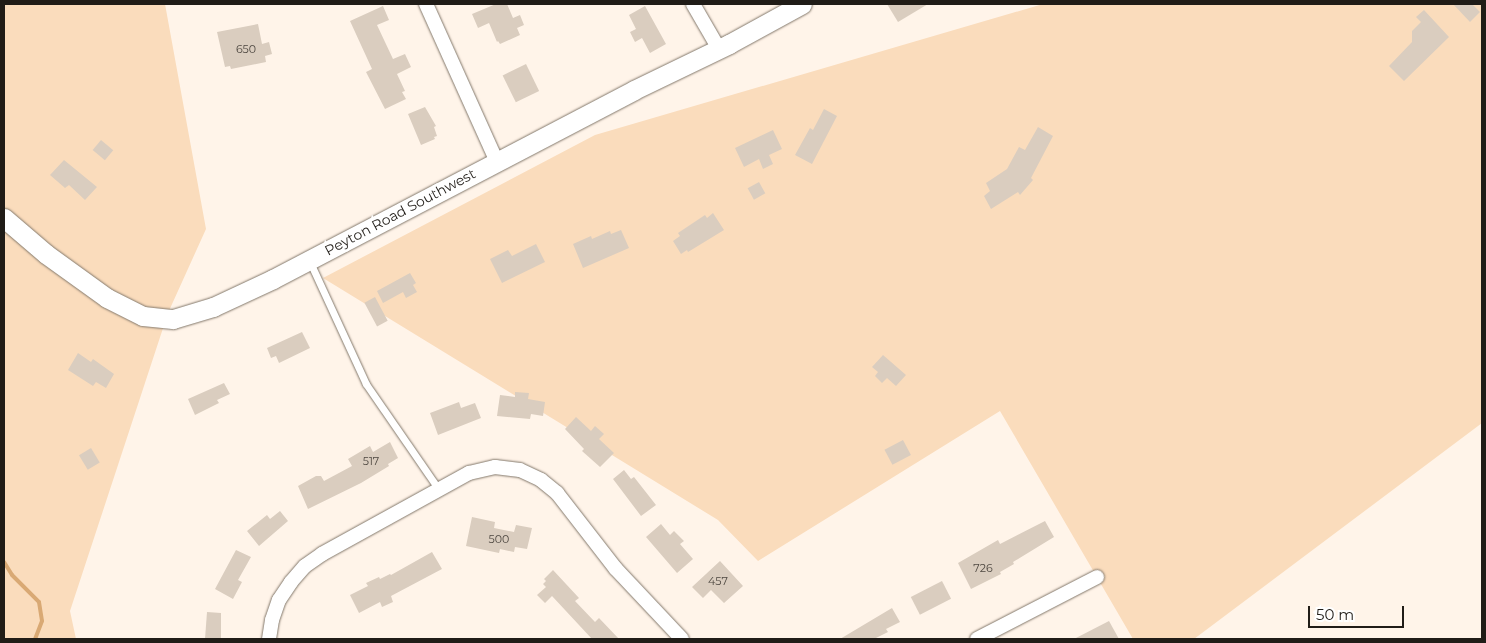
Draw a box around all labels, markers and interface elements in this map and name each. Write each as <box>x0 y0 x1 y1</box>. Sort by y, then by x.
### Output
house number: 650 <box>236 42 256 56</box>
street label: Peyton Road Southwest <box>322 165 478 259</box>
house number: 517 <box>363 454 379 468</box>
house number: 500 <box>489 532 509 546</box>
house number: 726 <box>973 561 993 575</box>
house number: 457 <box>708 574 728 588</box>
scale bar <box>1311 596 1407 628</box>
text: 50 m <box>1316 605 1354 624</box>

